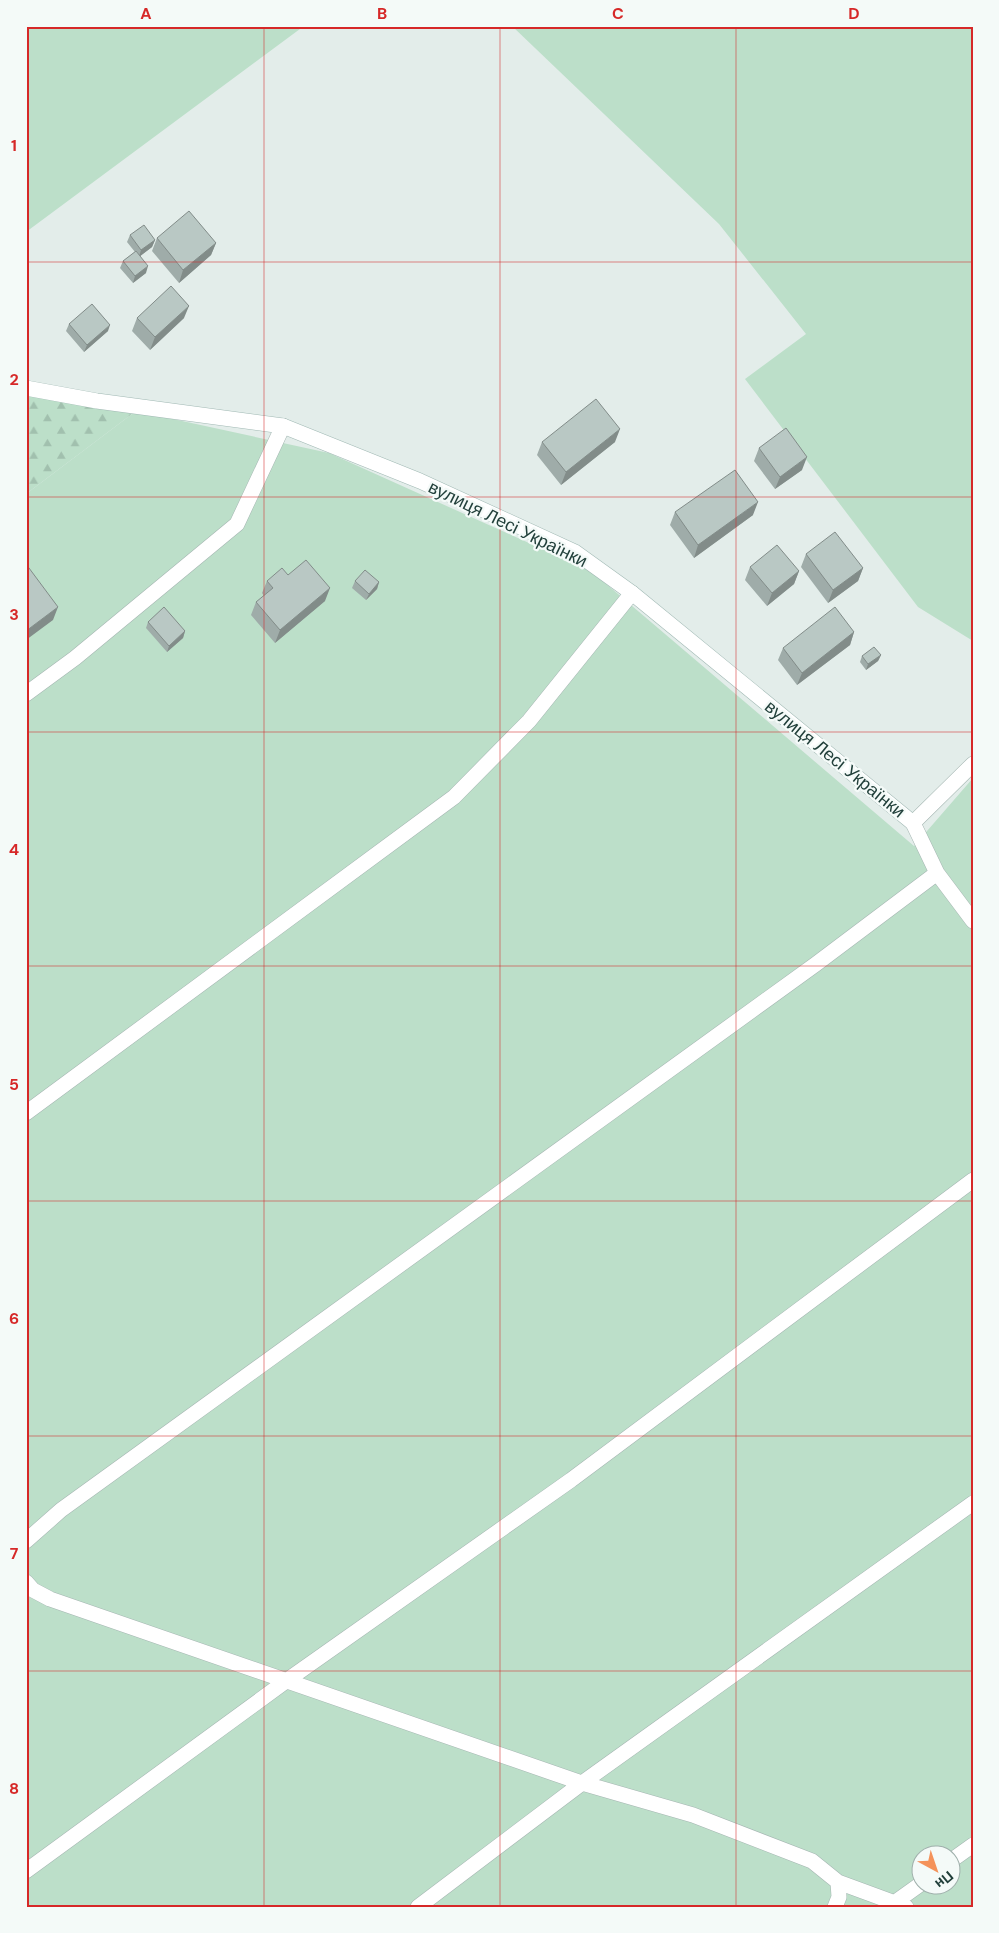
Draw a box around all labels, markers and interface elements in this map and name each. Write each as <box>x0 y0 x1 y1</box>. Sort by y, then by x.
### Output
text: A <box>140 3 152 24</box>
text: B <box>377 3 387 24</box>
text: C <box>612 3 624 24</box>
text: D <box>848 3 860 24</box>
text: 1 <box>11 135 17 156</box>
text: 2 <box>9 369 19 390</box>
street label: вулиця Лесі Українки <box>424 475 592 573</box>
text: 3 <box>9 604 19 625</box>
street label: вулиця Лесі Українки <box>760 695 910 823</box>
text: 4 <box>9 839 19 860</box>
text: 5 <box>9 1074 19 1095</box>
text: 6 <box>9 1308 19 1329</box>
text: 7 <box>10 1543 19 1564</box>
text: 8 <box>9 1778 19 1799</box>
north arrow <box>912 1846 962 1896</box>
text: Пн <box>931 1867 957 1893</box>

